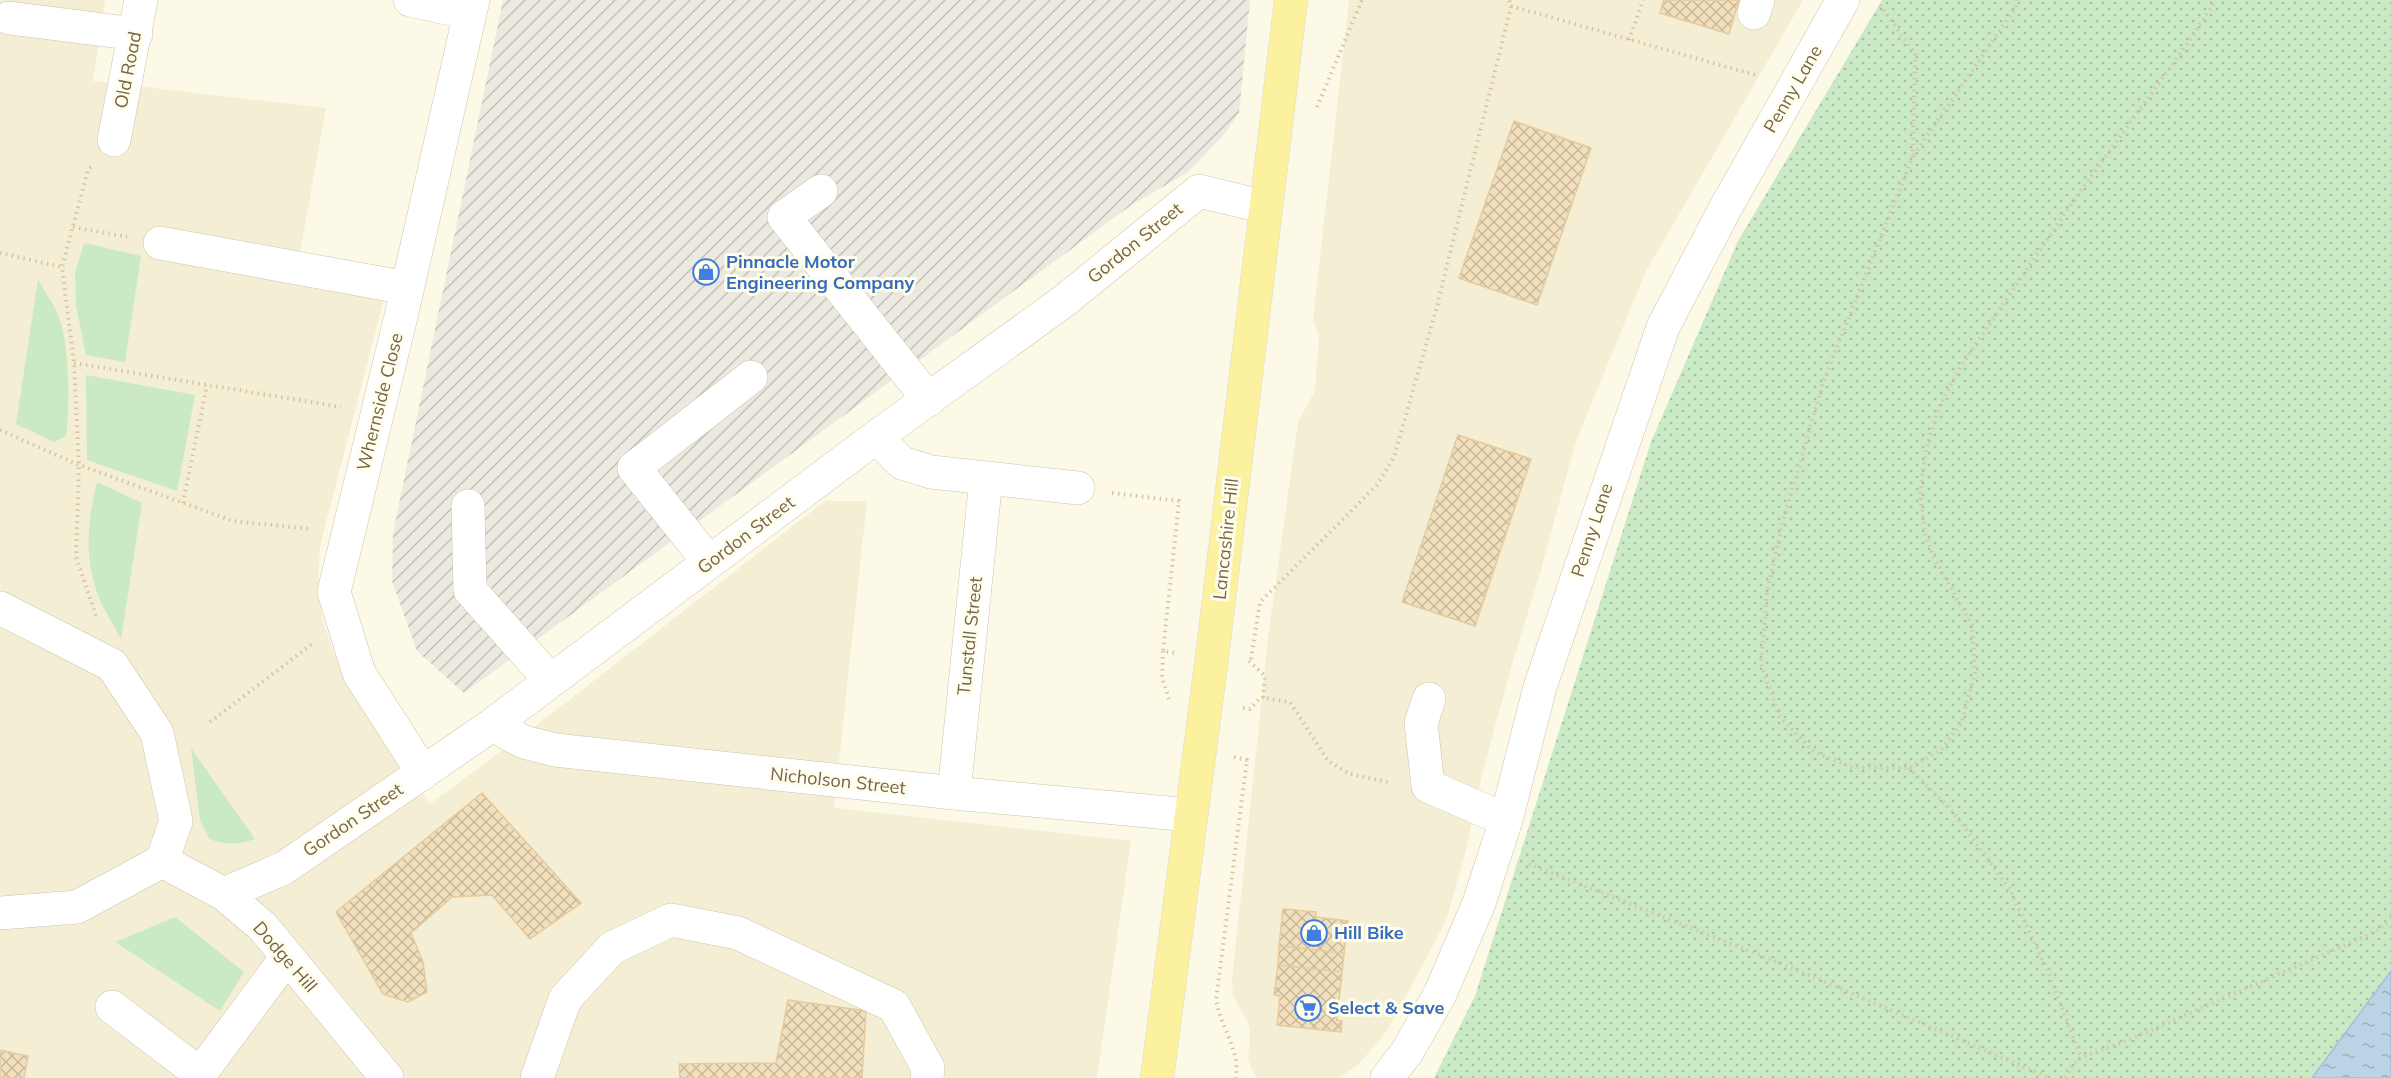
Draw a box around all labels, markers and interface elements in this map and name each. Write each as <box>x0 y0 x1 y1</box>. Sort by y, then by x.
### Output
street label: Old Road <box>109 30 146 110</box>
street label: Penny Lane <box>1758 41 1827 137</box>
street label: Gordon Street <box>1082 197 1187 288</box>
place label: Pinnacle Motor Engineering Company <box>726 250 914 294</box>
shop icon: Pinnacle Motor Engineering Company <box>691 257 721 287</box>
street label: Whernside Close <box>351 330 408 473</box>
street label: Lancashire Hill <box>1208 477 1243 601</box>
street label: Penny Lane <box>1566 480 1617 580</box>
street label: Gordon Street <box>692 491 799 579</box>
street label: Tunstall Street <box>952 575 987 697</box>
street label: Nicholson Street <box>769 762 907 799</box>
street label: Gordon Street <box>298 778 407 862</box>
street label: Dodge Hill <box>248 916 322 997</box>
shop icon: Hill Bike <box>1299 918 1329 948</box>
place label: Hill Bike <box>1334 921 1404 944</box>
supermarket icon: Select & Save <box>1293 993 1323 1023</box>
place label: Select & Save <box>1328 996 1445 1019</box>

